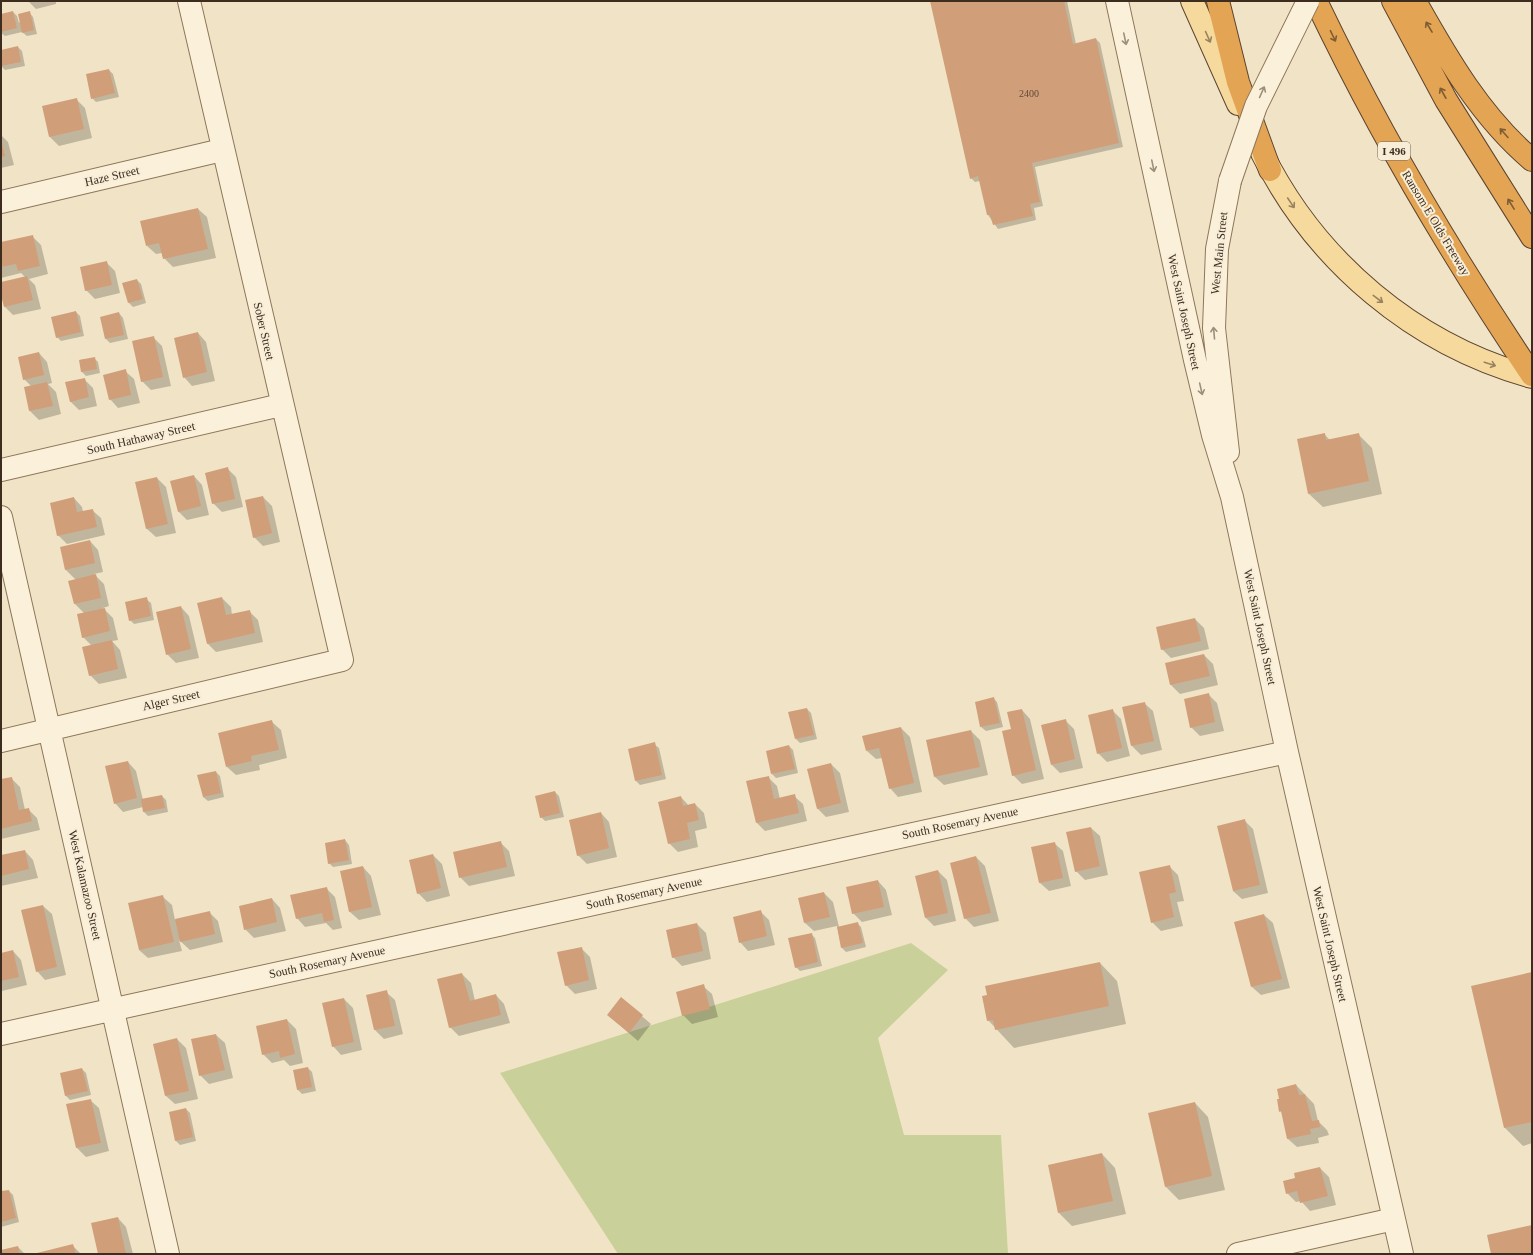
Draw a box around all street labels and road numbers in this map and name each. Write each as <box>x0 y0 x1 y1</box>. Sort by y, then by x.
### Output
road number: I 496 <box>1378 142 1410 160</box>
street label: Haze Street <box>83 163 141 189</box>
street label: Ransom E Olds Freeway <box>1399 168 1473 278</box>
street label: West Main Street <box>1208 210 1230 295</box>
street label: West Saint Joseph Street <box>1165 253 1203 372</box>
street label: Sober Street <box>251 301 278 362</box>
street label: South Hathaway Street <box>86 419 197 457</box>
street label: West Saint Joseph Street <box>1241 568 1279 687</box>
street label: Alger Street <box>141 686 202 713</box>
street label: South Rosemary Avenue <box>901 804 1019 842</box>
street label: West Kalamazoo Street <box>66 829 105 942</box>
street label: South Rosemary Avenue <box>585 874 703 912</box>
street label: West Saint Joseph Street <box>1310 885 1350 1004</box>
street label: South Rosemary Avenue <box>268 943 386 981</box>

